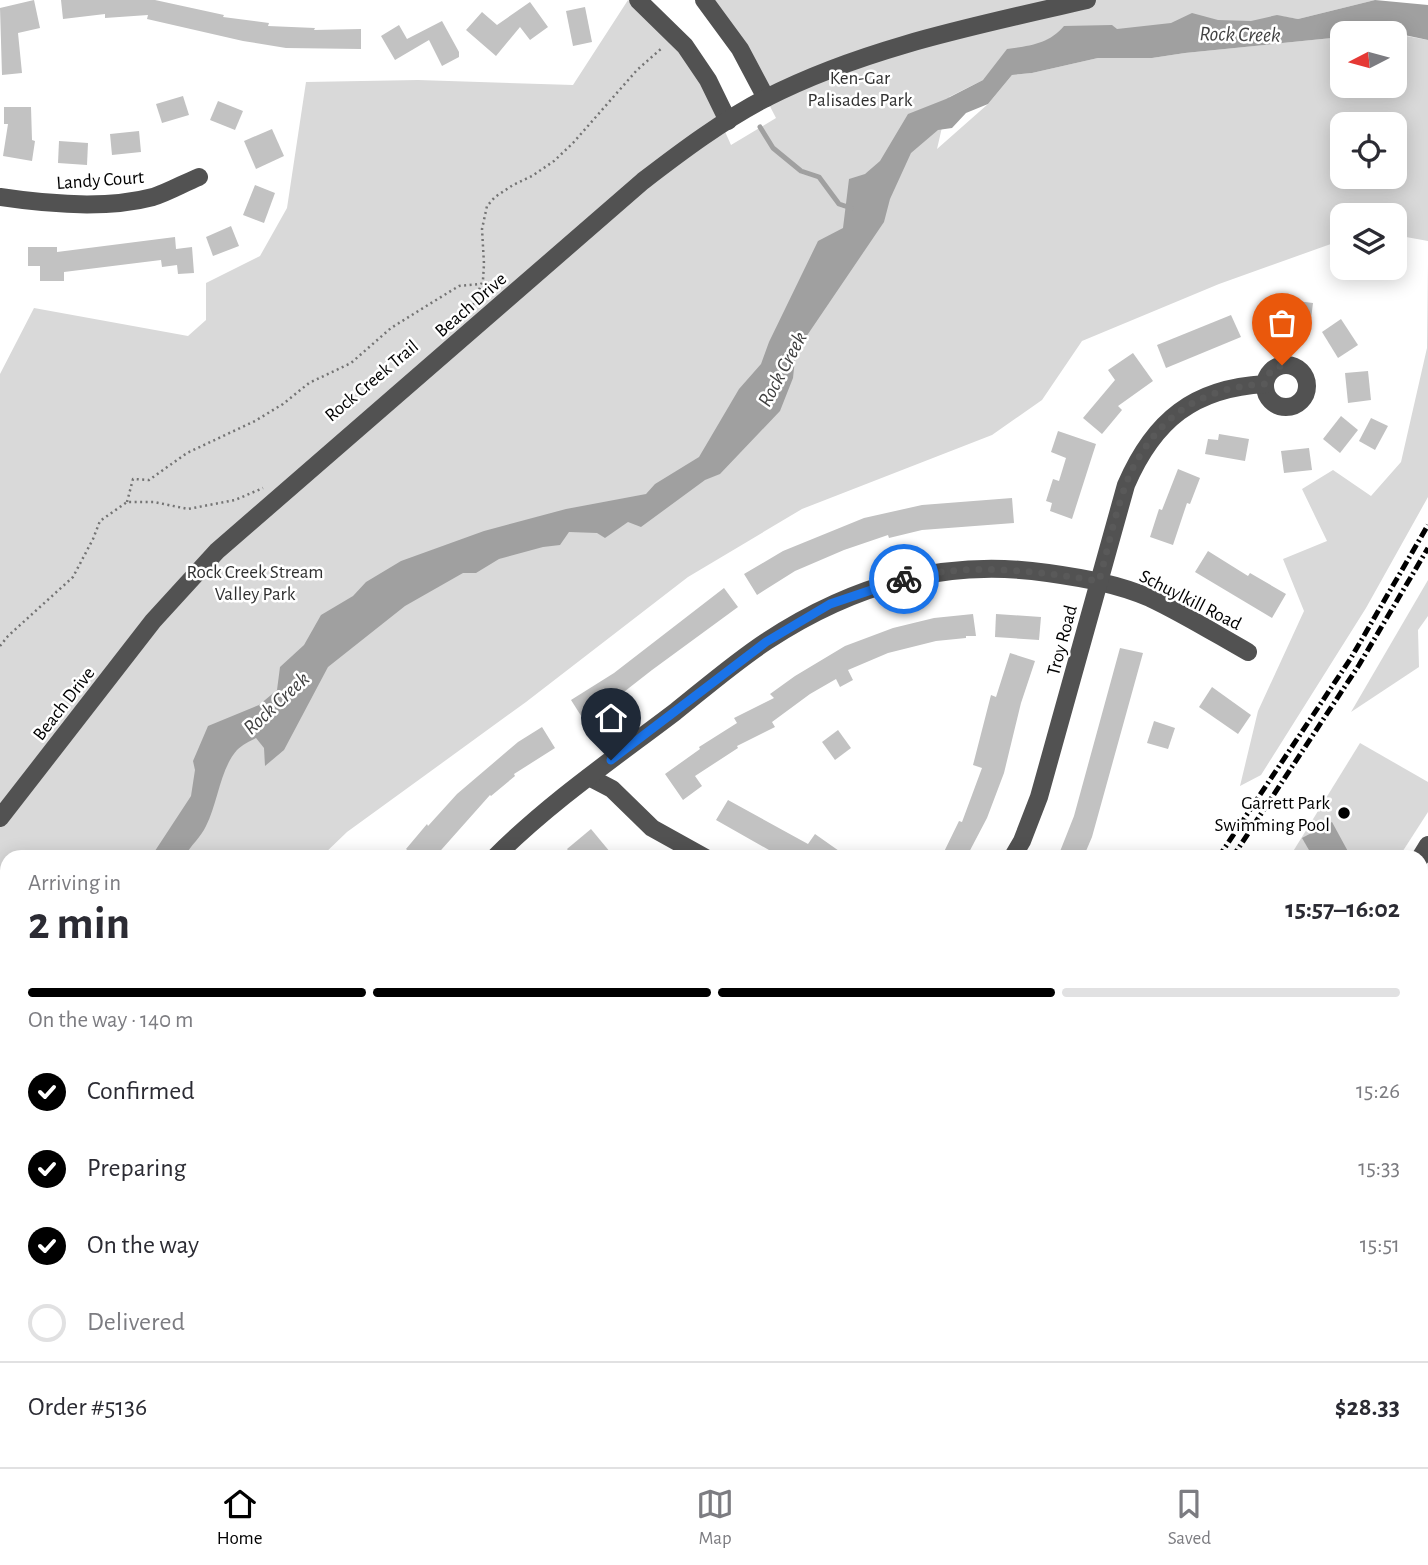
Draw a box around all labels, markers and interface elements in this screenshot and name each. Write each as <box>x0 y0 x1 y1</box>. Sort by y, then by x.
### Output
north arrow <box>1330 21 1407 98</box>
map controls <box>1330 21 1407 280</box>
water label: Rock Creek <box>1199 23 1281 46</box>
park label: Ken-Gar Palisades Park <box>808 69 913 110</box>
button: locate <box>1330 112 1407 189</box>
street label: Landy Court <box>56 168 145 193</box>
button: layers <box>1330 203 1407 280</box>
street label: Beach Drive <box>432 269 510 341</box>
pin <box>1252 293 1312 365</box>
icon: bag <box>1263 304 1301 342</box>
water label: Rock Creek <box>754 328 811 410</box>
street label: Rock Creek Trail <box>322 337 422 426</box>
courier <box>869 544 939 614</box>
icon: bike <box>885 560 923 598</box>
park label: Rock Creek Stream Valley Park <box>187 563 323 604</box>
street label: Schuylkill Road <box>1136 567 1244 634</box>
street label: Troy Road <box>1044 603 1081 678</box>
street label: Beach Drive <box>30 664 99 744</box>
water label: Rock Creek <box>239 668 313 739</box>
pin <box>581 688 641 760</box>
icon: home <box>592 699 630 737</box>
place label: Garrett Park Swimming Pool <box>1215 794 1330 835</box>
marker: Garrett Park Swimming Pool <box>1336 805 1352 821</box>
text: Arriving in <box>28 872 121 895</box>
text: 15:57–16:02 <box>1285 896 1400 922</box>
text: 2 min <box>28 901 130 947</box>
text: On the way · 140 m <box>28 1009 193 1032</box>
icon: check <box>28 1073 66 1111</box>
text: Confirmed <box>87 1078 195 1104</box>
text: 15:26 <box>1356 1080 1400 1103</box>
icon: check <box>28 1150 66 1188</box>
text: Preparing <box>87 1155 186 1181</box>
text: 15:33 <box>1358 1157 1400 1180</box>
icon: check <box>28 1227 66 1265</box>
text: On the way <box>87 1232 199 1258</box>
text: 15:51 <box>1360 1234 1400 1257</box>
text: Delivered <box>87 1309 185 1335</box>
text: Order #5136 <box>28 1394 147 1420</box>
text: $28.33 <box>1335 1394 1400 1420</box>
tab: Home <box>217 1485 263 1550</box>
tab: Map <box>696 1485 734 1550</box>
tab: Saved <box>1168 1485 1211 1550</box>

